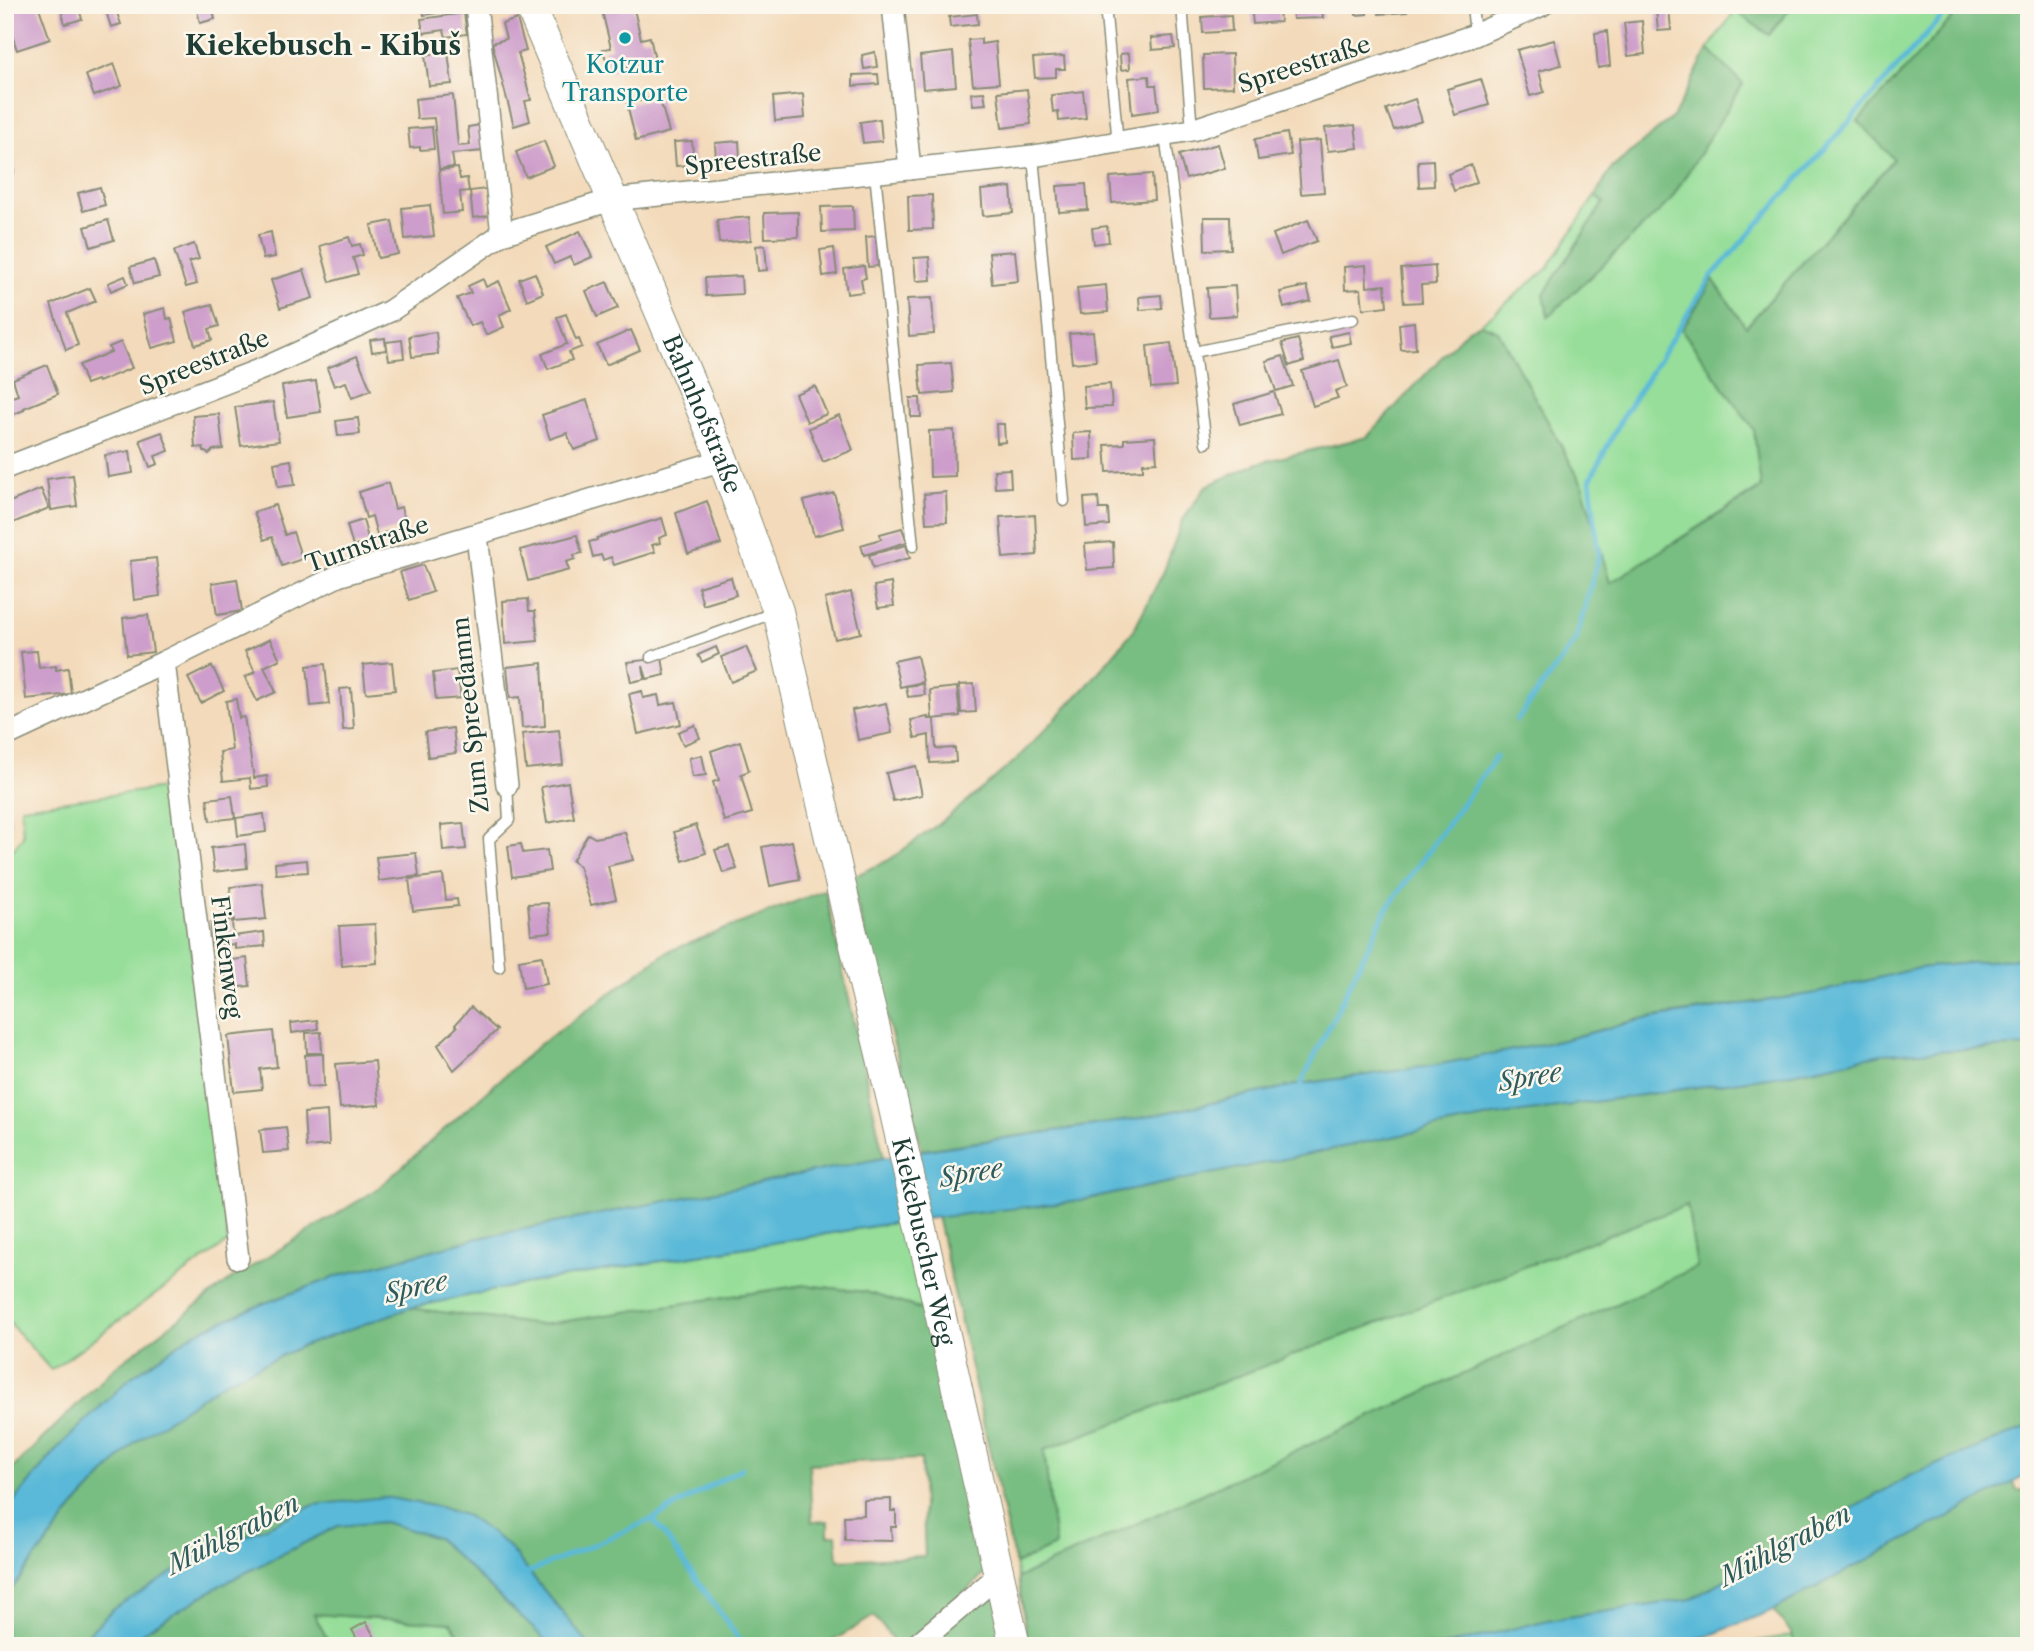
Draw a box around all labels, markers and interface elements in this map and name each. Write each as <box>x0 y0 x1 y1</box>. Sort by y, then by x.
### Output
district label: Kiekebusch - Kibuš <box>185 28 461 62</box>
street label: Spreestraße <box>1234 29 1374 99</box>
marker: Kotzur Transporte <box>617 30 633 46</box>
place label: Kotzur Transporte <box>562 50 688 107</box>
street label: Spreestraße <box>683 137 823 181</box>
street label: Spreestraße <box>135 323 273 401</box>
street label: Bahnhofstraße <box>657 330 748 497</box>
street label: Turnstraße <box>301 509 433 579</box>
street label: Zum Spreedamm <box>445 615 495 815</box>
street label: Finkenweg <box>205 894 249 1021</box>
water label: Spree <box>1494 1055 1565 1099</box>
street label: Kiekebuscher Weg <box>886 1135 961 1348</box>
water label: Spree <box>935 1151 1006 1195</box>
water label: Spree <box>380 1264 452 1310</box>
water label: Mühlgraben <box>159 1487 305 1582</box>
water label: Mühlgraben <box>1711 1497 1856 1594</box>

